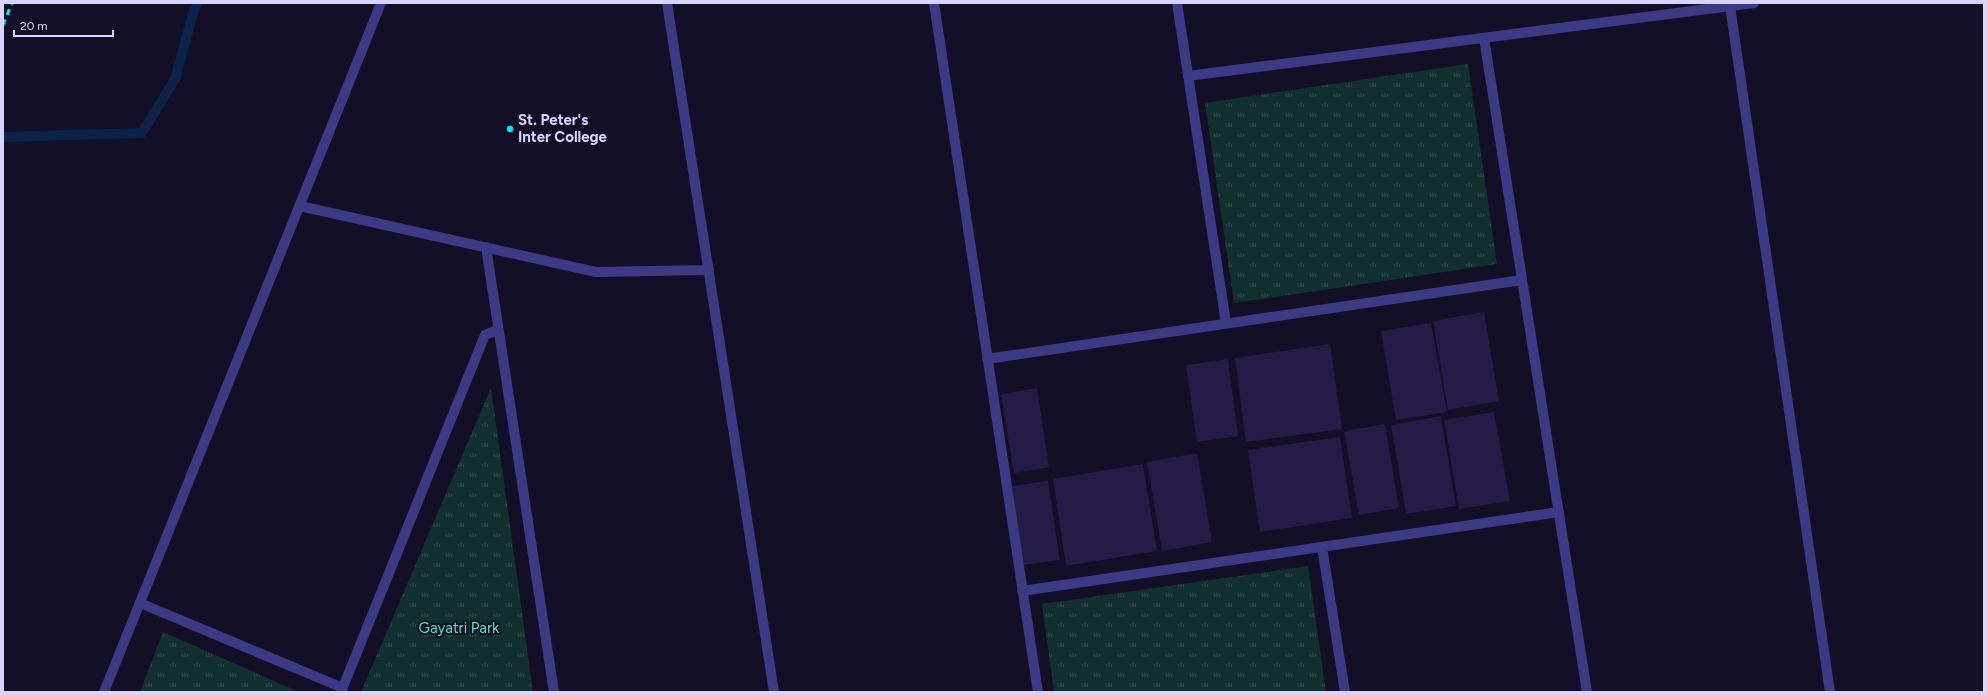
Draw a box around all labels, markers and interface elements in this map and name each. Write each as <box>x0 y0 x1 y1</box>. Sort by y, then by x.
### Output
scale bar <box>14 12 113 38</box>
text: 20 m <box>20 19 48 33</box>
place label: St. Peter's Inter College <box>518 111 608 146</box>
marker: St. Peter's Inter College <box>505 124 515 134</box>
park label: Gayatri Park <box>419 619 500 637</box>

